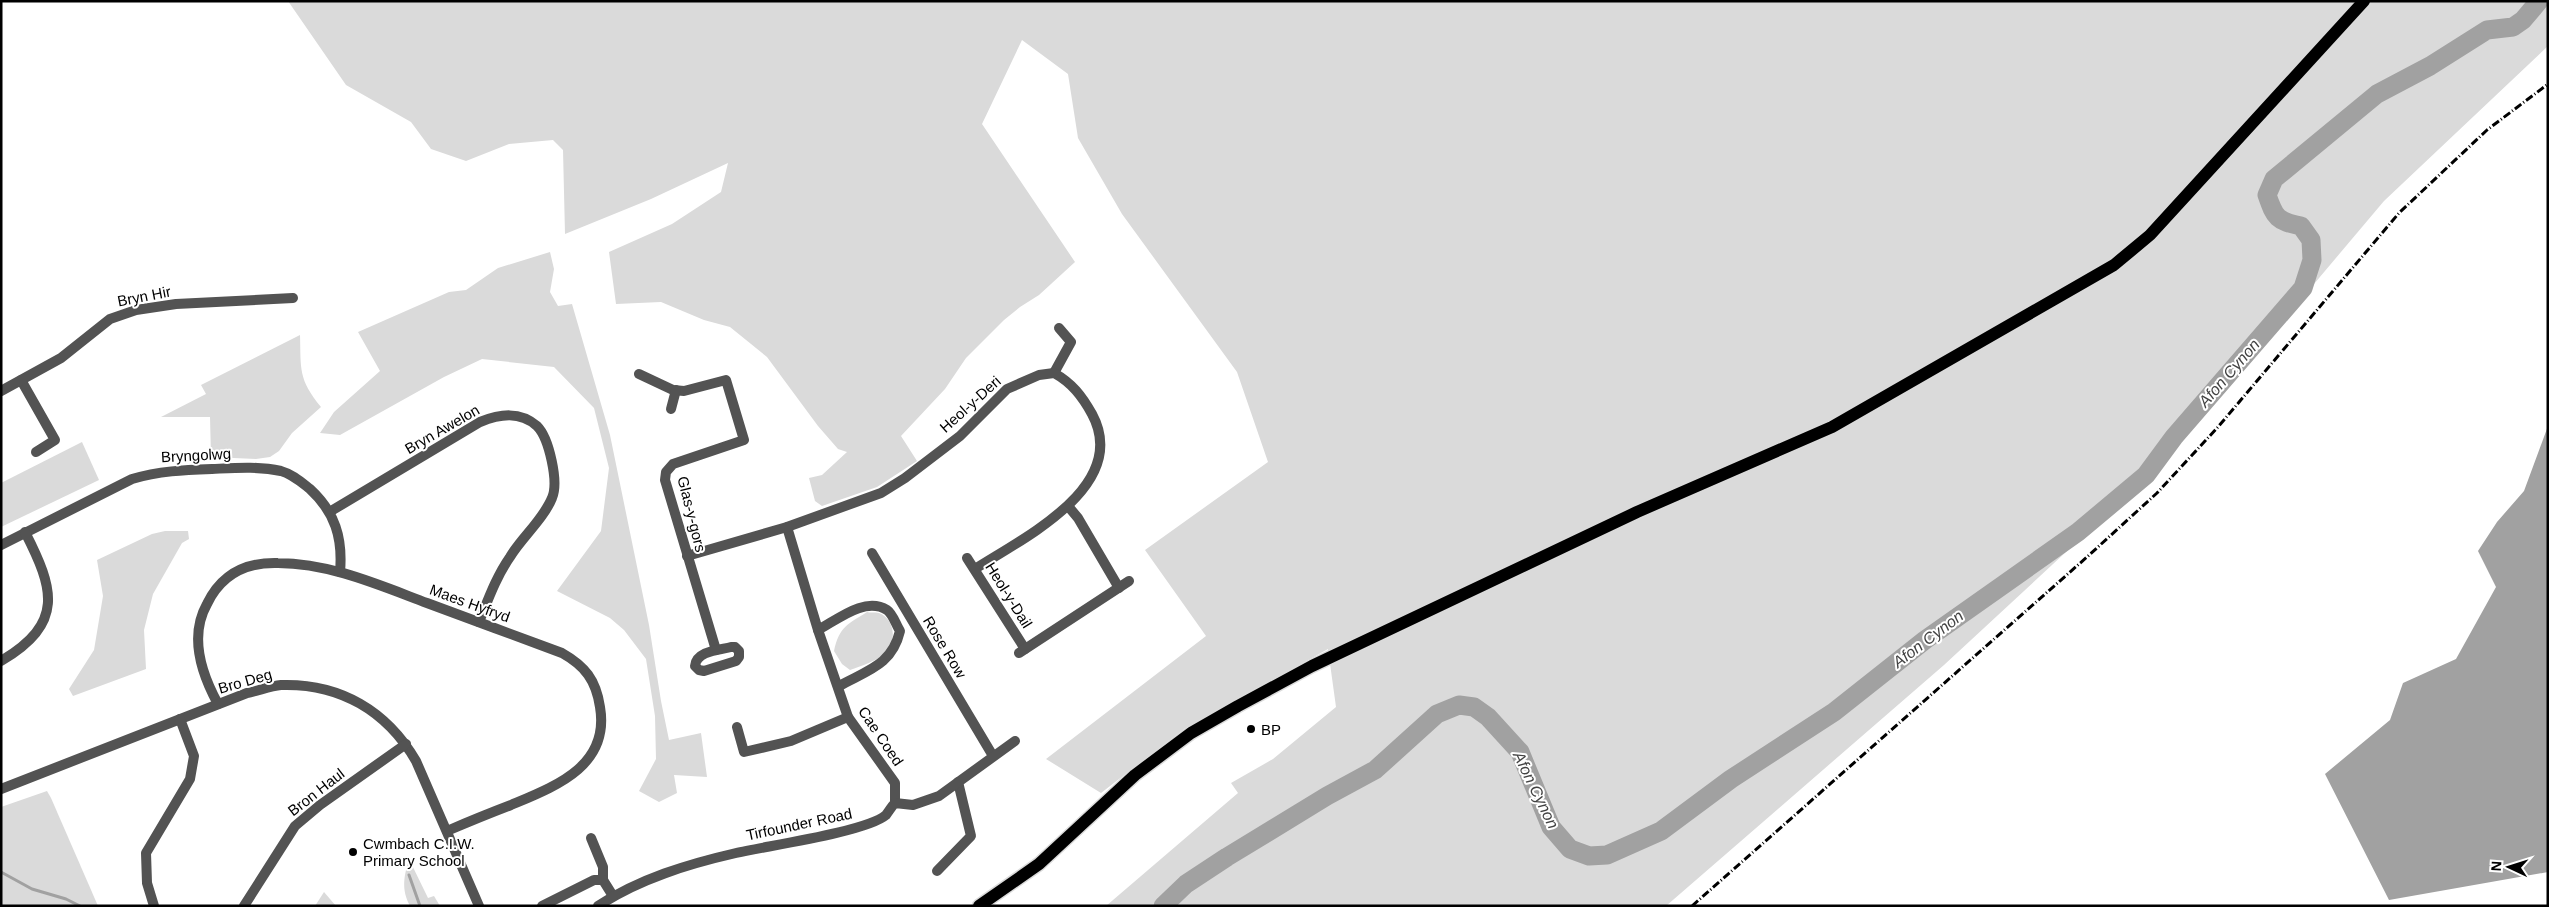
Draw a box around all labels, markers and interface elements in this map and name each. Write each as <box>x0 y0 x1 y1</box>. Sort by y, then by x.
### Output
street label: Bryn Hir <box>116 282 172 310</box>
water label: Afon Cynon <box>2195 336 2263 411</box>
street label: Heol-y-Deri <box>936 372 1004 436</box>
street label: Bryn Awelon <box>402 401 482 457</box>
street label: Bryngolwg <box>161 445 231 465</box>
street label: Glas-y-gors <box>674 474 710 554</box>
street label: Heol-y-Dail <box>982 559 1036 631</box>
street label: Maes Hyfryd <box>428 581 512 625</box>
water label: Afon Cynon <box>1889 607 1967 672</box>
street label: Rose Row <box>920 613 970 681</box>
street label: Bro Deg <box>216 665 274 697</box>
street label: Cae Coed <box>855 703 907 769</box>
place label: BP <box>1261 721 1281 738</box>
marker: BP <box>1245 723 1257 735</box>
water label: Afon Cynon <box>1510 748 1562 831</box>
street label: Bron Haul <box>284 765 348 819</box>
street label: Tirfounder Road <box>744 804 854 844</box>
place label: Cwmbach C.I.W. Primary School <box>363 835 475 869</box>
north arrow <box>2484 842 2534 892</box>
marker: Cwmbach C.I.W. Primary School <box>347 846 359 858</box>
text: N <box>2488 860 2504 872</box>

